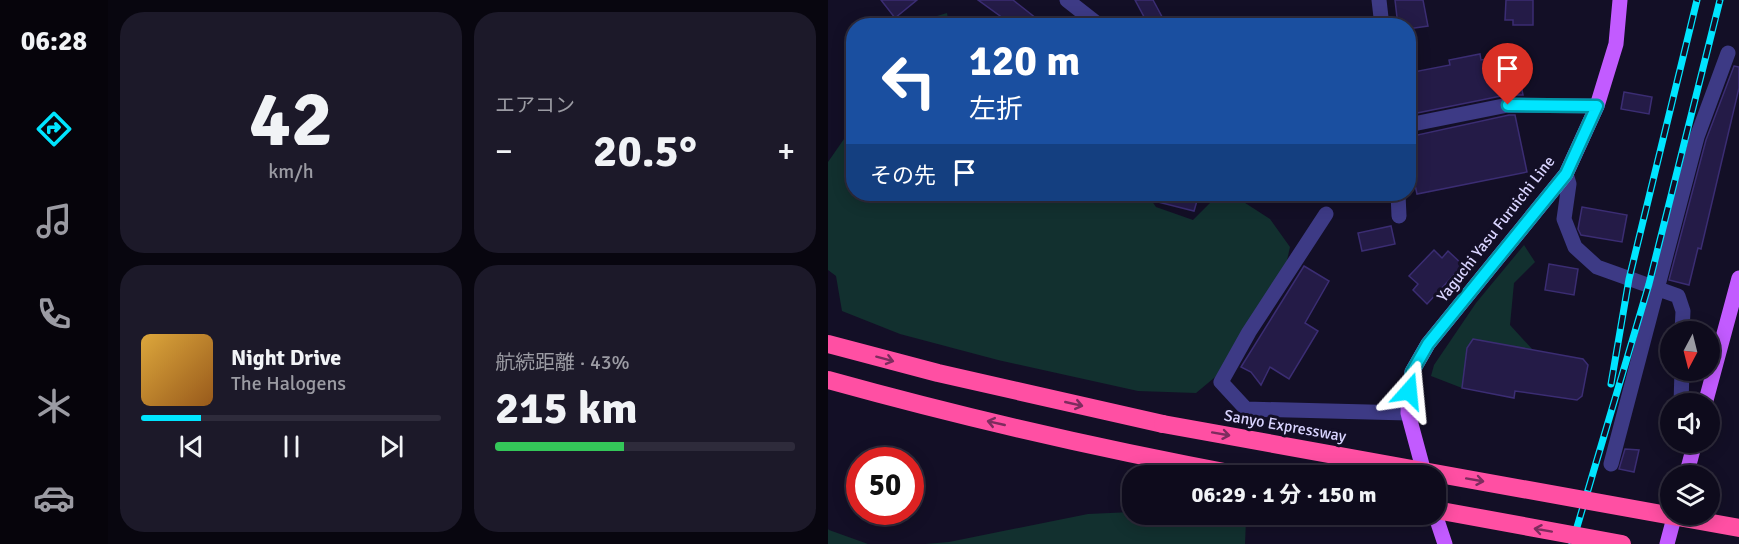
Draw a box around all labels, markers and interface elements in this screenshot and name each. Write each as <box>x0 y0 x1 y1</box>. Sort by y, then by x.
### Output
text: 06:28 <box>21 25 87 58</box>
text: 120 m <box>969 36 1080 87</box>
icon: left <box>870 42 948 120</box>
pin <box>1482 43 1533 105</box>
icon: arrive <box>1491 52 1524 85</box>
text: 42 <box>249 72 333 168</box>
text: エアコン <box>495 93 575 118</box>
text: 左折 <box>969 93 1023 126</box>
icon: directions <box>33 108 75 150</box>
text: 20.5° <box>593 124 697 179</box>
text: − <box>495 131 513 172</box>
text: + <box>777 131 795 172</box>
street label: Yaguchi Yasu Furuichi Line <box>1433 152 1559 306</box>
icon: arrive <box>948 156 981 189</box>
text: km/h <box>268 159 314 184</box>
text: その先 <box>870 162 936 189</box>
icon: music <box>33 200 75 242</box>
icon: phone <box>33 293 75 335</box>
north arrow <box>1660 321 1720 381</box>
map controls <box>1660 321 1720 525</box>
text: Night Drive <box>231 344 341 371</box>
text: 航続距離 · 43% <box>495 350 630 375</box>
one-way arrow <box>875 353 894 365</box>
position arrow <box>1377 359 1441 423</box>
text: The Halogens <box>231 371 346 396</box>
text: 215 km <box>495 381 638 436</box>
icon: climate <box>33 385 75 427</box>
button: sound <box>1660 393 1720 453</box>
one-way arrow <box>1064 398 1083 410</box>
street label: Sanyo Expressway <box>1222 405 1348 447</box>
one-way arrow <box>986 417 1006 428</box>
one-way arrow <box>1210 429 1230 440</box>
icon: previous <box>175 430 208 463</box>
icon: pause <box>275 430 308 463</box>
icon: next <box>375 430 408 463</box>
speed limit sign: 50 <box>846 447 924 525</box>
button: layers <box>1660 465 1720 525</box>
one-way arrow <box>1464 475 1484 486</box>
icon: car <box>33 477 75 519</box>
text: 06:29 · 1 分 · 150 m <box>1192 481 1376 508</box>
one-way arrow <box>1534 524 1554 535</box>

